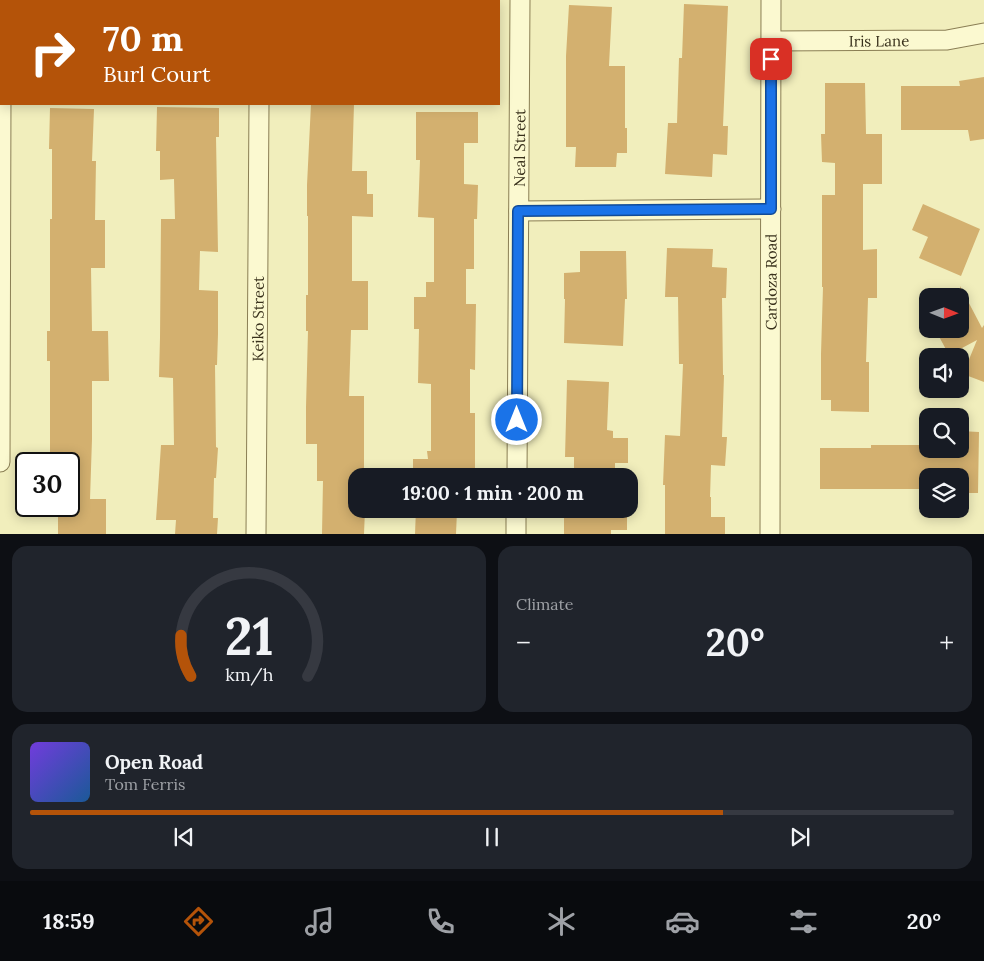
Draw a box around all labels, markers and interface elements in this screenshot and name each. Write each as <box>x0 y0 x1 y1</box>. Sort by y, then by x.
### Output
text: 70 m <box>103 16 183 61</box>
icon: right <box>20 20 85 85</box>
street label: Iris Lane <box>849 31 909 50</box>
pin <box>750 38 792 80</box>
icon: arrive <box>757 45 785 73</box>
text: Burl Court <box>103 60 210 88</box>
street label: Neal Street <box>509 109 529 187</box>
street label: Cardoza Road <box>761 234 780 330</box>
street label: Keiko Street <box>248 276 267 362</box>
north arrow <box>919 288 969 338</box>
map controls <box>919 288 969 518</box>
button: sound <box>919 348 969 398</box>
position arrow <box>490 393 542 445</box>
button: search <box>919 408 969 458</box>
speed limit sign: 30 <box>15 452 80 517</box>
button: layers <box>919 468 969 518</box>
text: 19:00 · 1 min · 200 m <box>402 481 584 505</box>
text: Climate <box>516 594 573 614</box>
text: 21 <box>225 603 273 669</box>
text: 20° <box>706 618 764 666</box>
text: − <box>516 625 531 661</box>
text: + <box>939 625 954 661</box>
text: km/h <box>225 663 273 686</box>
text: Open Road <box>105 750 203 774</box>
text: Tom Ferris <box>105 774 185 794</box>
icon: previous <box>170 823 198 851</box>
icon: pause <box>478 823 506 851</box>
icon: next <box>786 823 814 851</box>
icon: directions <box>181 904 216 939</box>
icon: music <box>302 904 337 939</box>
icon: phone <box>423 904 458 939</box>
icon: climate <box>544 904 579 939</box>
icon: car <box>665 904 700 939</box>
icon: filters <box>786 904 821 939</box>
text: 18:59 <box>43 907 95 935</box>
text: 20° <box>907 907 941 935</box>

